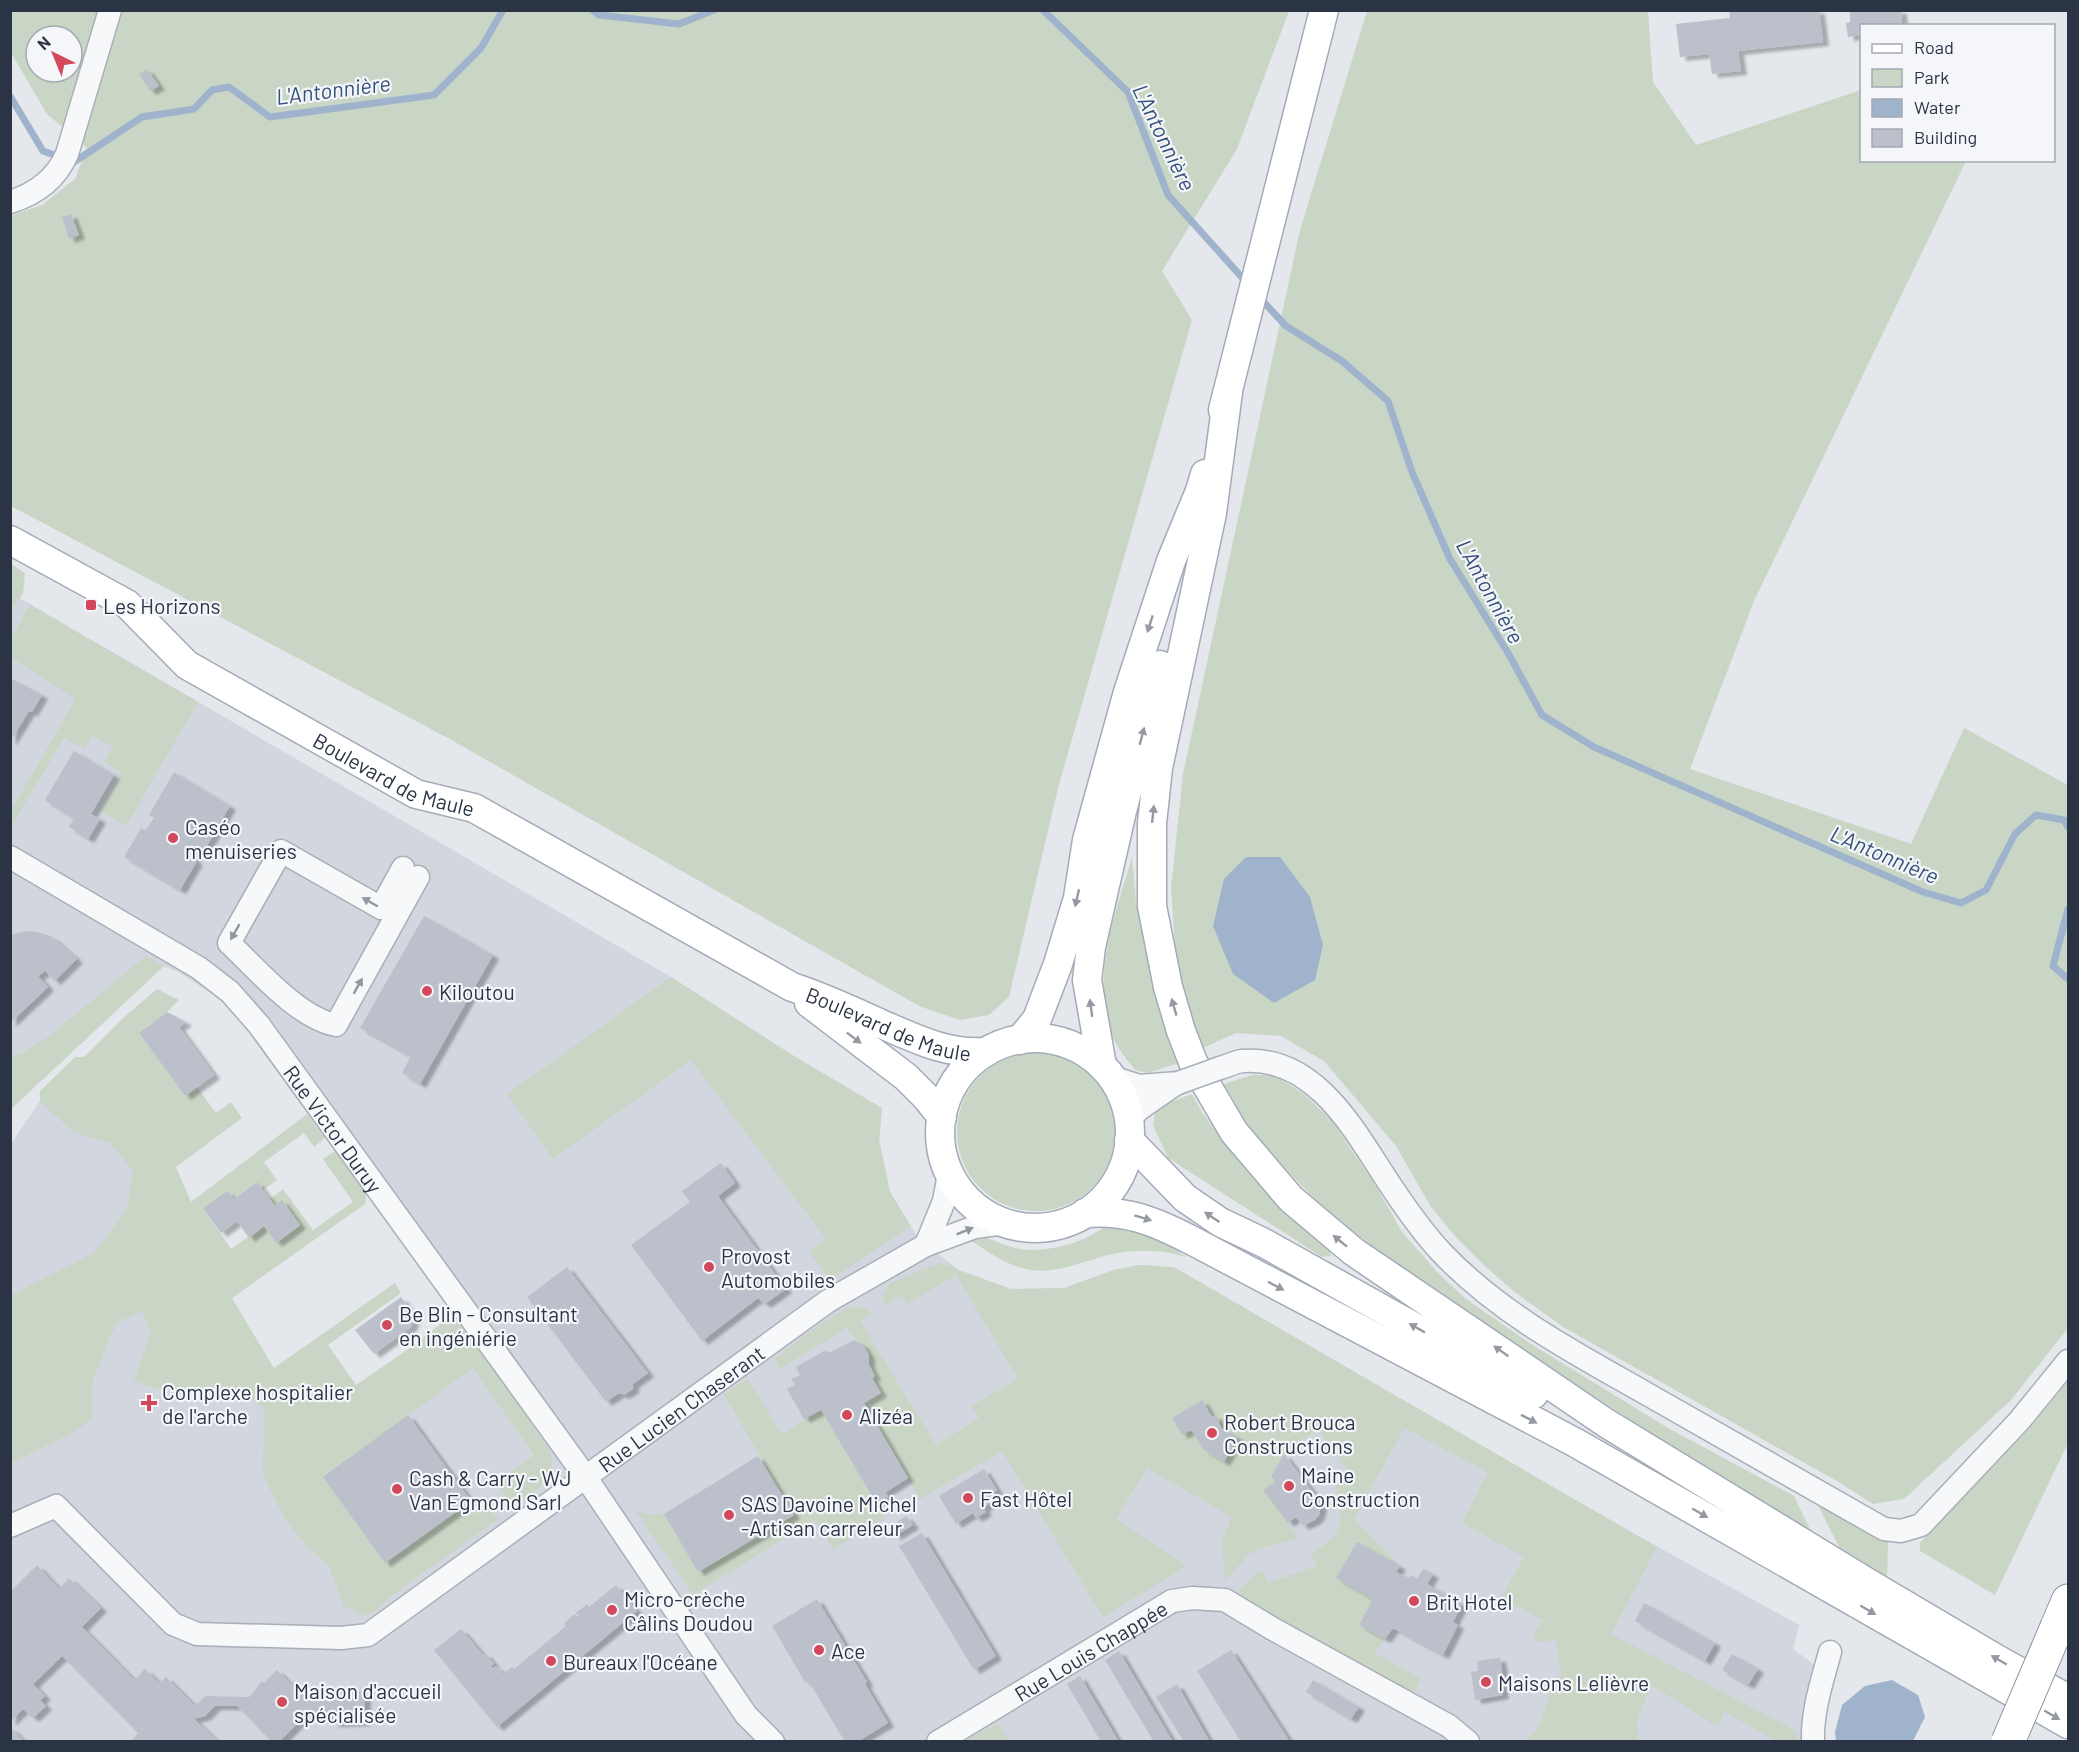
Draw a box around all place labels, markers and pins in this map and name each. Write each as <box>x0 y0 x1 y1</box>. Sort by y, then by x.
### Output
place label: Les Horizons <box>103 593 221 618</box>
marker: Les Horizons <box>84 598 98 612</box>
place label: Caséo menuiseries <box>185 814 297 863</box>
marker: Caséo menuiseries <box>166 831 180 845</box>
place label: Kiloutou <box>439 979 515 1004</box>
marker: Kiloutou <box>420 984 434 998</box>
place label: Provost Automobiles <box>721 1243 835 1292</box>
marker: Provost Automobiles <box>702 1260 716 1274</box>
place label: Be Blin - Consultant en ingéniérie <box>399 1301 578 1350</box>
marker: Be Blin - Consultant en ingéniérie <box>380 1318 394 1332</box>
place label: Complexe hospitalier de l'arche <box>162 1379 353 1428</box>
marker: Complexe hospitalier de l'arche <box>140 1394 158 1412</box>
place label: Alizéa <box>859 1403 913 1428</box>
marker: Alizéa <box>840 1408 854 1422</box>
place label: Robert Brouca Constructions <box>1224 1409 1356 1458</box>
marker: Robert Brouca Constructions <box>1205 1426 1219 1440</box>
place label: Maine Construction <box>1301 1462 1420 1511</box>
place label: Cash & Carry - WJ Van Egmond Sarl <box>409 1465 572 1514</box>
marker: Maine Construction <box>1282 1479 1296 1493</box>
marker: Cash & Carry - WJ Van Egmond Sarl <box>390 1482 404 1496</box>
place label: Fast Hôtel <box>980 1486 1072 1511</box>
place label: SAS Davoine Michel -Artisan carreleur <box>741 1491 917 1540</box>
marker: Fast Hôtel <box>961 1491 975 1505</box>
marker: SAS Davoine Michel -Artisan carreleur <box>722 1508 736 1522</box>
place label: Micro-crèche Câlins Doudou <box>624 1586 753 1635</box>
place label: Brit Hotel <box>1426 1589 1512 1614</box>
marker: Brit Hotel <box>1407 1594 1421 1608</box>
marker: Micro-crèche Câlins Doudou <box>605 1603 619 1617</box>
place label: Ace <box>831 1638 866 1663</box>
marker: Ace <box>812 1643 826 1657</box>
place label: Bureaux l'Océane <box>563 1649 718 1674</box>
marker: Bureaux l'Océane <box>544 1654 558 1668</box>
place label: Maisons Lelièvre <box>1498 1670 1649 1695</box>
marker: Maisons Lelièvre <box>1479 1675 1493 1689</box>
place label: Maison d'accueil spécialisée <box>294 1678 441 1727</box>
marker: Maison d'accueil spécialisée <box>275 1695 289 1709</box>

